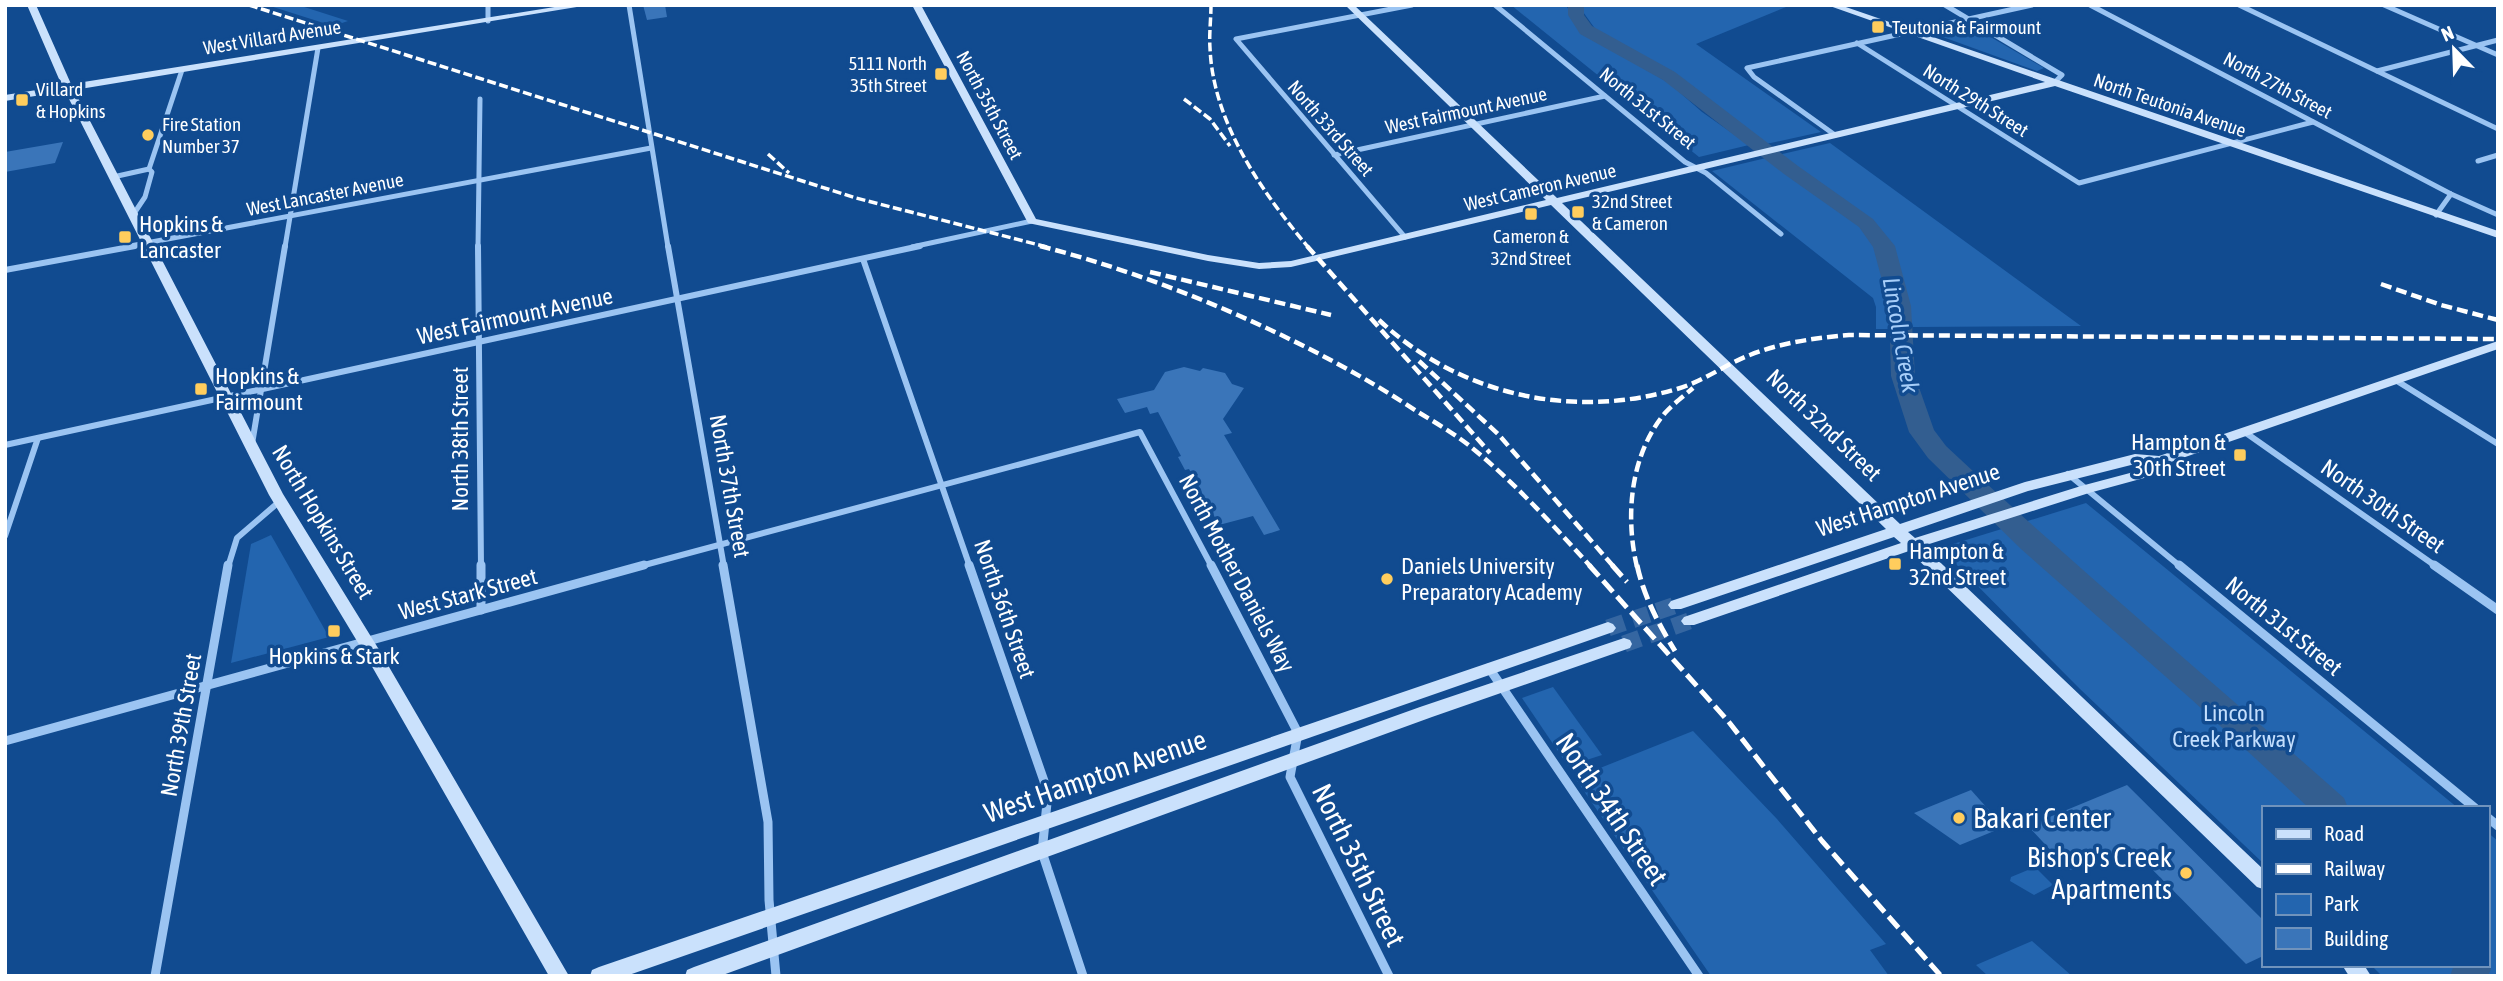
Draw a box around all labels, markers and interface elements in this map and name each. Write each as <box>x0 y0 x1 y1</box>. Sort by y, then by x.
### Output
north arrow <box>2419 14 2489 84</box>
street label: West Villard Avenue <box>202 15 342 59</box>
place label: Teutonia & Fairmount <box>1892 16 2041 38</box>
marker: Teutonia & Fairmount <box>1870 19 1886 35</box>
text: N <box>2438 21 2457 46</box>
street label: North 35th Street <box>952 47 1028 163</box>
street label: North 27th Street <box>2220 47 2336 123</box>
place label: 5111 North 35th Street <box>848 52 927 96</box>
street label: North 29th Street <box>1919 59 2033 141</box>
street label: North 31st Street <box>1596 63 1700 153</box>
marker: 5111 North 35th Street <box>933 66 949 82</box>
street label: North Teutonia Avenue <box>2091 69 2249 141</box>
street label: North 33rd Street <box>1283 76 1379 180</box>
place label: Villard & Hopkins <box>36 78 106 122</box>
street label: West Fairmount Avenue <box>1383 82 1549 138</box>
marker: Villard & Hopkins <box>14 92 30 108</box>
place label: Fire Station Number 37 <box>162 113 241 157</box>
marker: Fire Station Number 37 <box>140 127 156 143</box>
street label: West Cameron Avenue <box>1462 159 1618 215</box>
street label: West Lancaster Avenue <box>245 168 405 220</box>
place label: 32nd Street & Cameron <box>1592 190 1672 234</box>
marker: 32nd Street & Cameron <box>1570 204 1586 220</box>
marker: Cameron & 32nd Street <box>1523 206 1539 222</box>
place label: Hopkins & Lancaster <box>139 211 223 263</box>
place label: Cameron & 32nd Street <box>1491 225 1571 269</box>
marker: Hopkins & Lancaster <box>117 229 133 245</box>
water label: Lincoln Creek <box>1878 275 1925 395</box>
street label: West Fairmount Avenue <box>415 283 615 349</box>
place label: Hopkins & Fairmount <box>215 363 303 415</box>
street label: North 32nd Street <box>1761 364 1887 486</box>
street label: North 38th Street <box>447 367 473 511</box>
marker: Hopkins & Fairmount <box>193 381 209 397</box>
street label: North 37th Street <box>705 412 755 560</box>
place label: Hampton & 30th Street <box>2131 429 2226 481</box>
street label: North Hopkins Street <box>267 440 379 604</box>
marker: Hampton & 30th Street <box>2232 447 2248 463</box>
street label: North 30th Street <box>2316 454 2450 558</box>
street label: West Hampton Avenue <box>1813 458 2003 542</box>
street label: North Mother Daniels Way <box>1174 470 1300 676</box>
street label: North 36th Street <box>969 536 1041 682</box>
place label: Hampton & 32nd Street <box>1909 538 2006 590</box>
place label: Daniels University Preparatory Academy <box>1401 553 1583 605</box>
marker: Hampton & 32nd Street <box>1887 556 1903 572</box>
street label: West Stark Street <box>396 563 540 625</box>
marker: Daniels University Preparatory Academy <box>1379 571 1395 587</box>
street label: North 31st Street <box>2221 571 2347 681</box>
marker: Hopkins & Stark <box>326 623 342 639</box>
place label: Hopkins & Stark <box>268 643 400 669</box>
street label: North 39th Street <box>156 651 206 799</box>
park label: Lincoln Creek Parkway <box>2172 700 2296 752</box>
street label: West Hampton Avenue <box>980 723 1210 829</box>
street label: North 34th Street <box>1549 727 1675 891</box>
street label: North 35th Street <box>1306 779 1412 951</box>
place label: Bakari Center <box>1973 802 2112 834</box>
legend <box>2262 806 2489 967</box>
marker: Bakari Center <box>1951 810 1967 826</box>
text: Road <box>2324 821 2364 845</box>
place label: Bishop's Creek Apartments <box>2027 841 2172 905</box>
text: Railway <box>2324 856 2386 880</box>
marker: Bishop's Creek Apartments <box>2178 865 2194 881</box>
text: Park <box>2324 891 2359 915</box>
text: Building <box>2324 926 2388 950</box>

